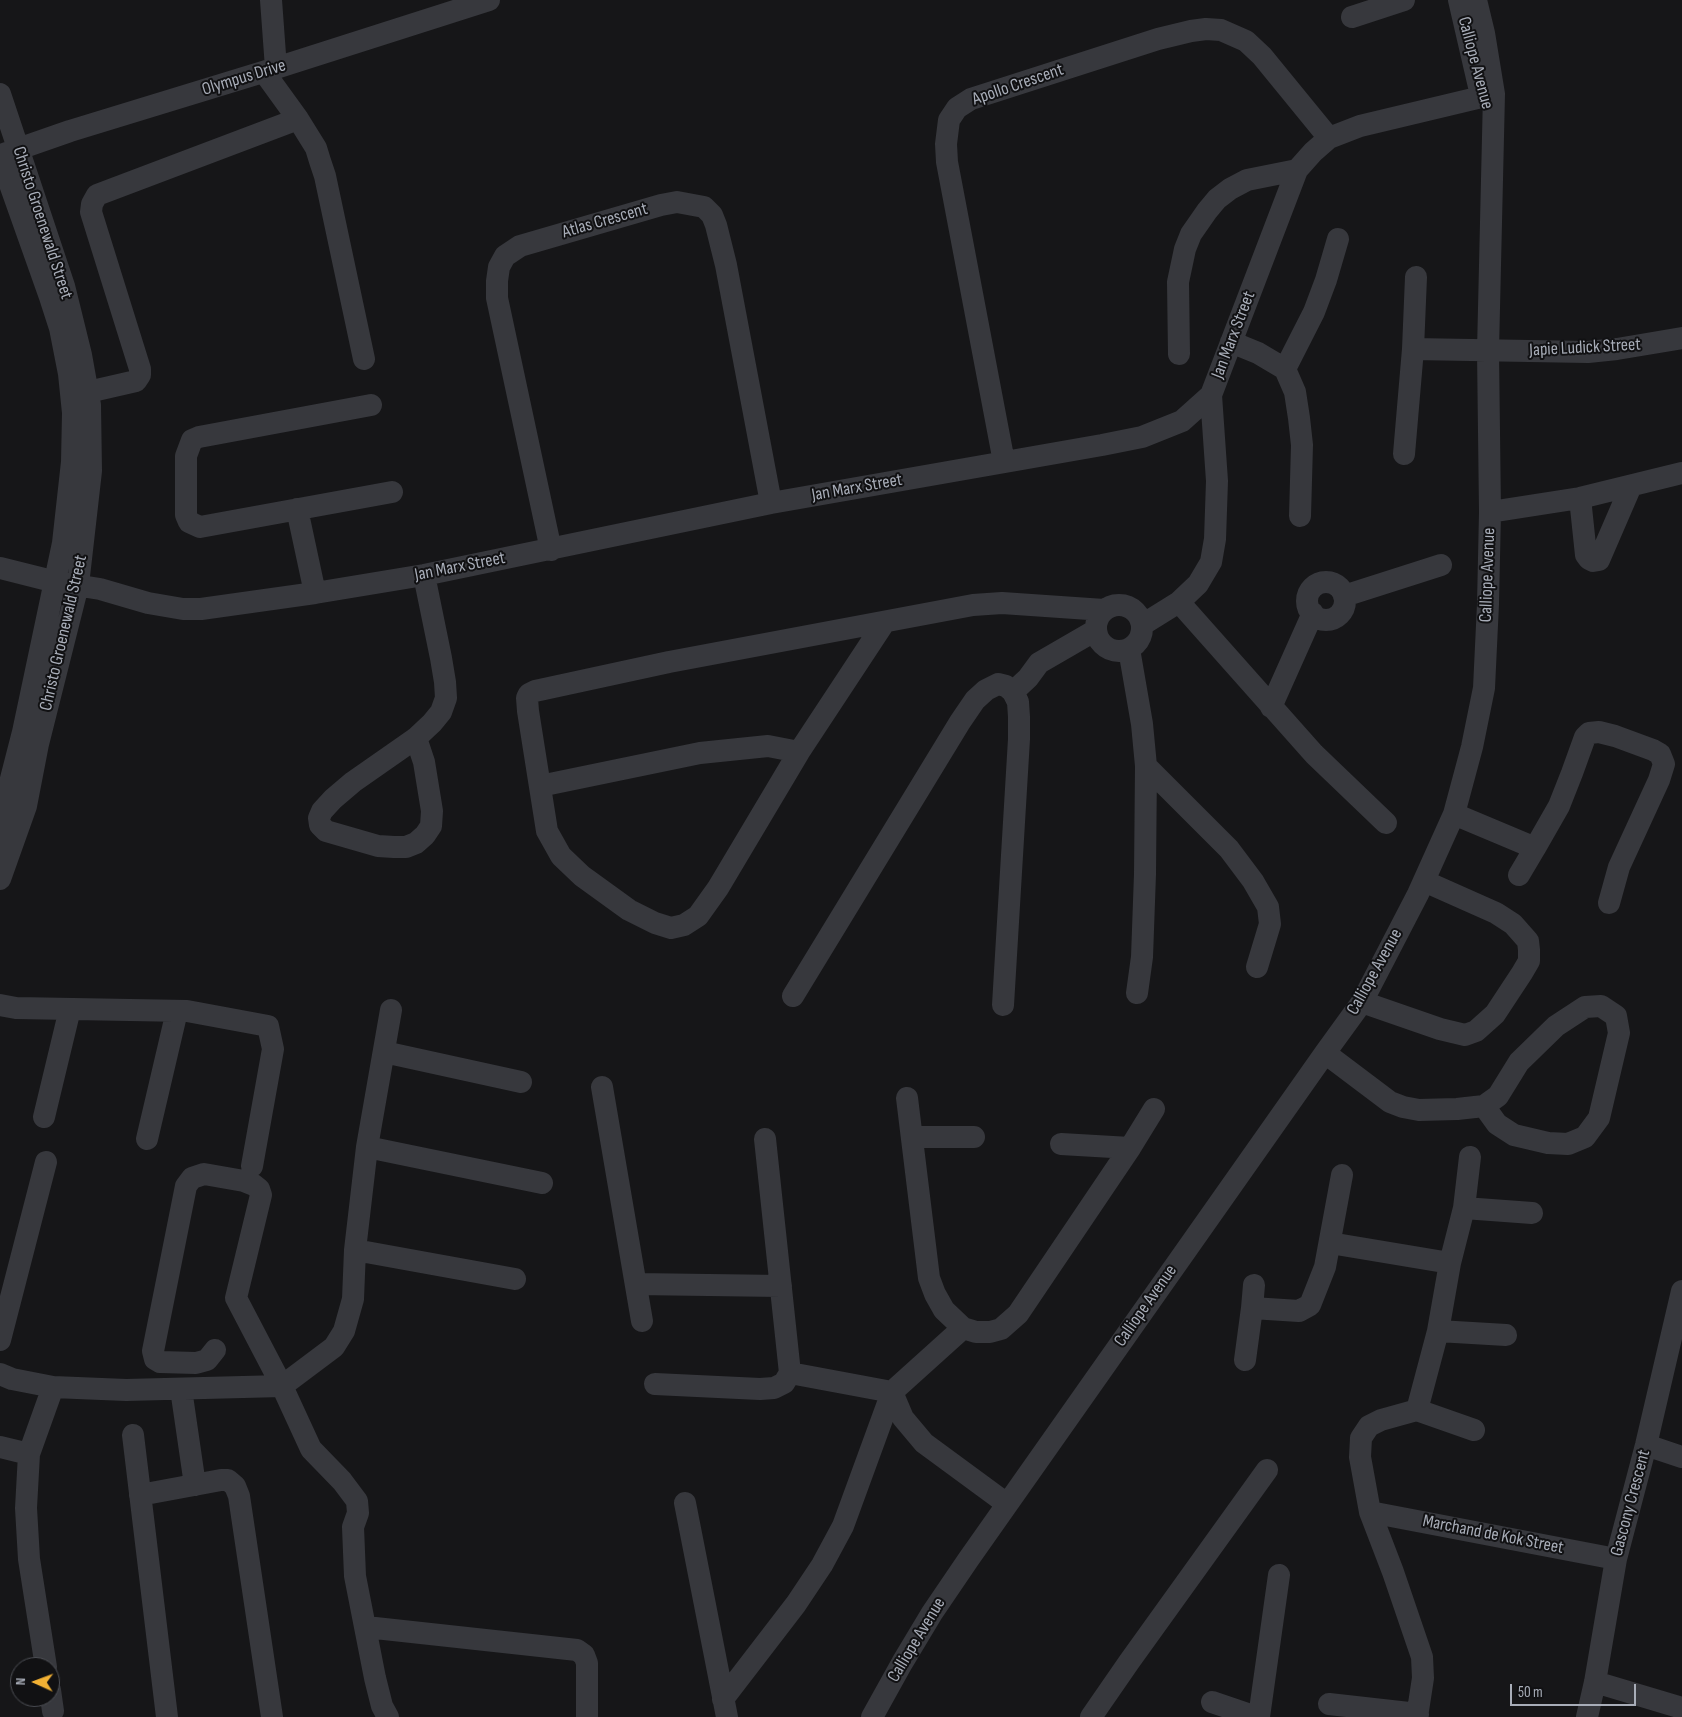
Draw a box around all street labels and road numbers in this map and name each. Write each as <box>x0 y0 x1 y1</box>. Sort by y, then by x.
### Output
street label: Calliope Avenue <box>1452 14 1498 112</box>
street label: Olympus Drive <box>200 55 288 101</box>
street label: Apollo Crescent <box>970 59 1066 111</box>
street label: Christo Groenewald Street <box>7 144 77 302</box>
street label: Atlas Crescent <box>560 199 650 243</box>
street label: Jan Marx Street <box>1207 288 1261 382</box>
street label: Japie Ludick Street <box>1529 334 1641 362</box>
street label: Jan Marx Street <box>810 469 904 507</box>
street label: Calliope Avenue <box>1476 527 1500 623</box>
street label: Jan Marx Street <box>413 548 507 586</box>
street label: Christo Groenewald Street <box>36 553 92 713</box>
street label: Calliope Avenue <box>1343 925 1407 1019</box>
street label: Calliope Avenue <box>1110 1261 1182 1351</box>
street label: Gascony Crescent <box>1606 1447 1656 1559</box>
street label: Marchand de Kok Street <box>1421 1511 1565 1559</box>
street label: Calliope Avenue <box>883 1594 951 1686</box>

